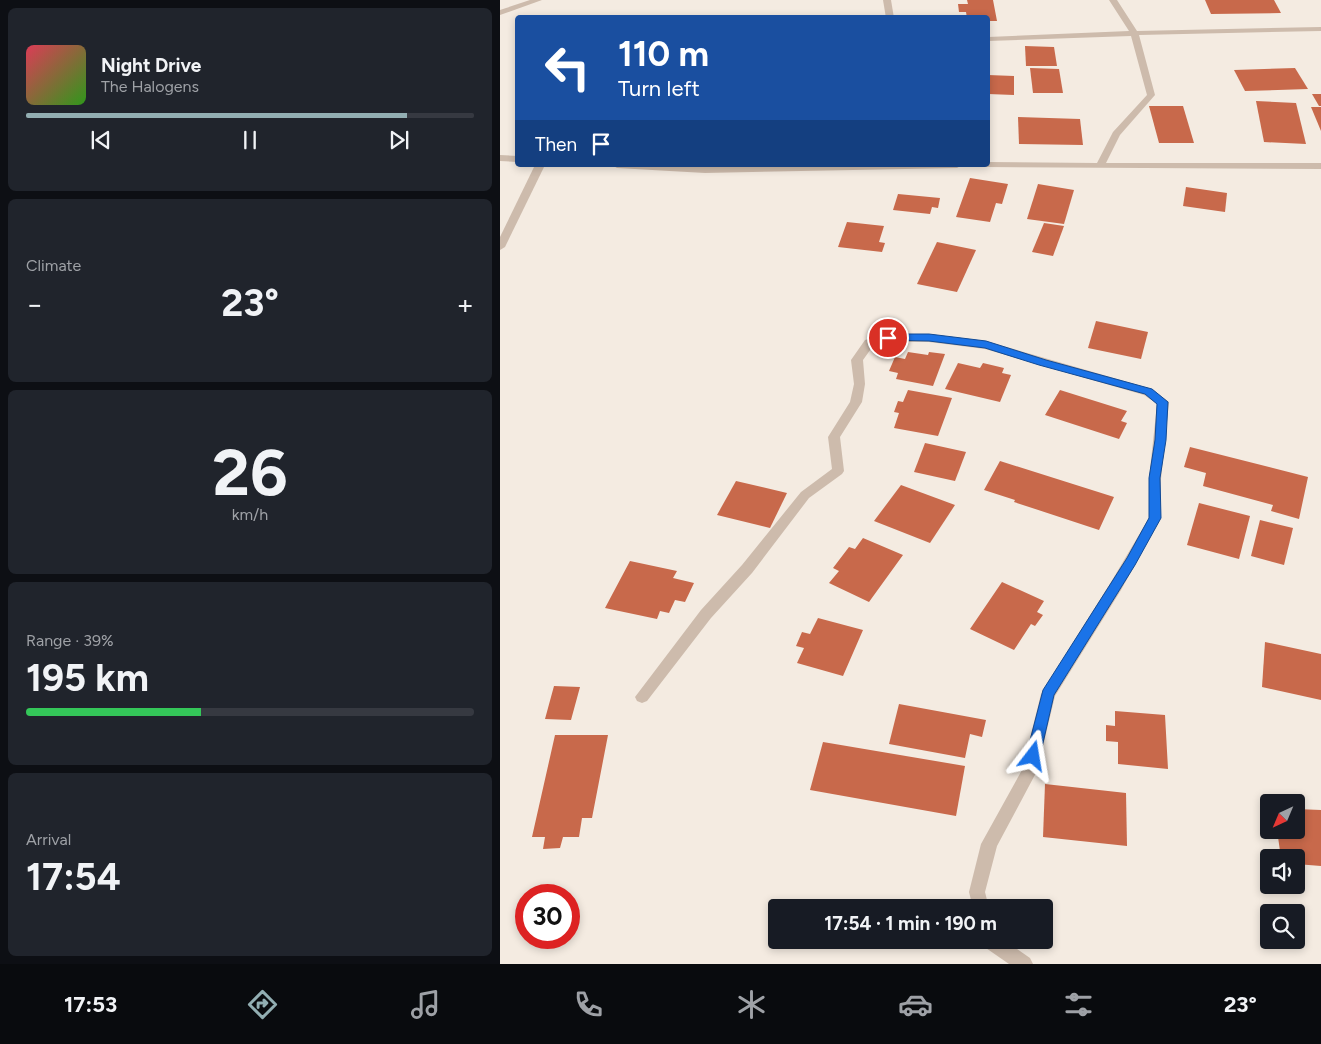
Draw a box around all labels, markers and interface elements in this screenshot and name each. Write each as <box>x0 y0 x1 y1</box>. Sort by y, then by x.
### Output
text: 110 m <box>618 33 709 75</box>
icon: left <box>535 35 600 100</box>
text: Night Drive <box>101 54 201 77</box>
text: Turn left <box>618 75 700 102</box>
text: The Halogens <box>101 77 199 96</box>
icon: previous <box>87 126 115 154</box>
icon: pause <box>236 126 264 154</box>
icon: next <box>385 126 413 154</box>
icon: arrive <box>587 130 615 158</box>
text: Then <box>535 133 577 156</box>
text: Climate <box>26 256 81 275</box>
text: 23° <box>221 280 279 326</box>
text: − <box>26 287 43 321</box>
text: + <box>457 287 474 321</box>
pin <box>867 317 909 359</box>
icon: arrive <box>874 324 902 352</box>
text: 26 <box>212 433 288 511</box>
text: km/h <box>232 505 268 524</box>
text: Range · 39% <box>26 631 114 650</box>
text: 195 km <box>26 655 149 701</box>
position arrow <box>1006 729 1058 781</box>
north arrow <box>1260 794 1305 839</box>
map controls <box>1260 794 1305 949</box>
text: Arrival <box>26 830 71 849</box>
button: sound <box>1260 849 1305 894</box>
text: 17:54 <box>26 854 121 900</box>
speed limit sign: 30 <box>515 884 580 949</box>
button: search <box>1260 904 1305 949</box>
text: 17:54 · 1 min · 190 m <box>824 912 997 935</box>
icon: directions <box>245 987 280 1022</box>
icon: music <box>408 987 443 1022</box>
icon: phone <box>571 987 606 1022</box>
icon: climate <box>734 987 769 1022</box>
icon: car <box>898 987 933 1022</box>
icon: filters <box>1061 987 1096 1022</box>
text: 17:53 <box>64 991 117 1018</box>
text: 23° <box>1224 991 1257 1018</box>

